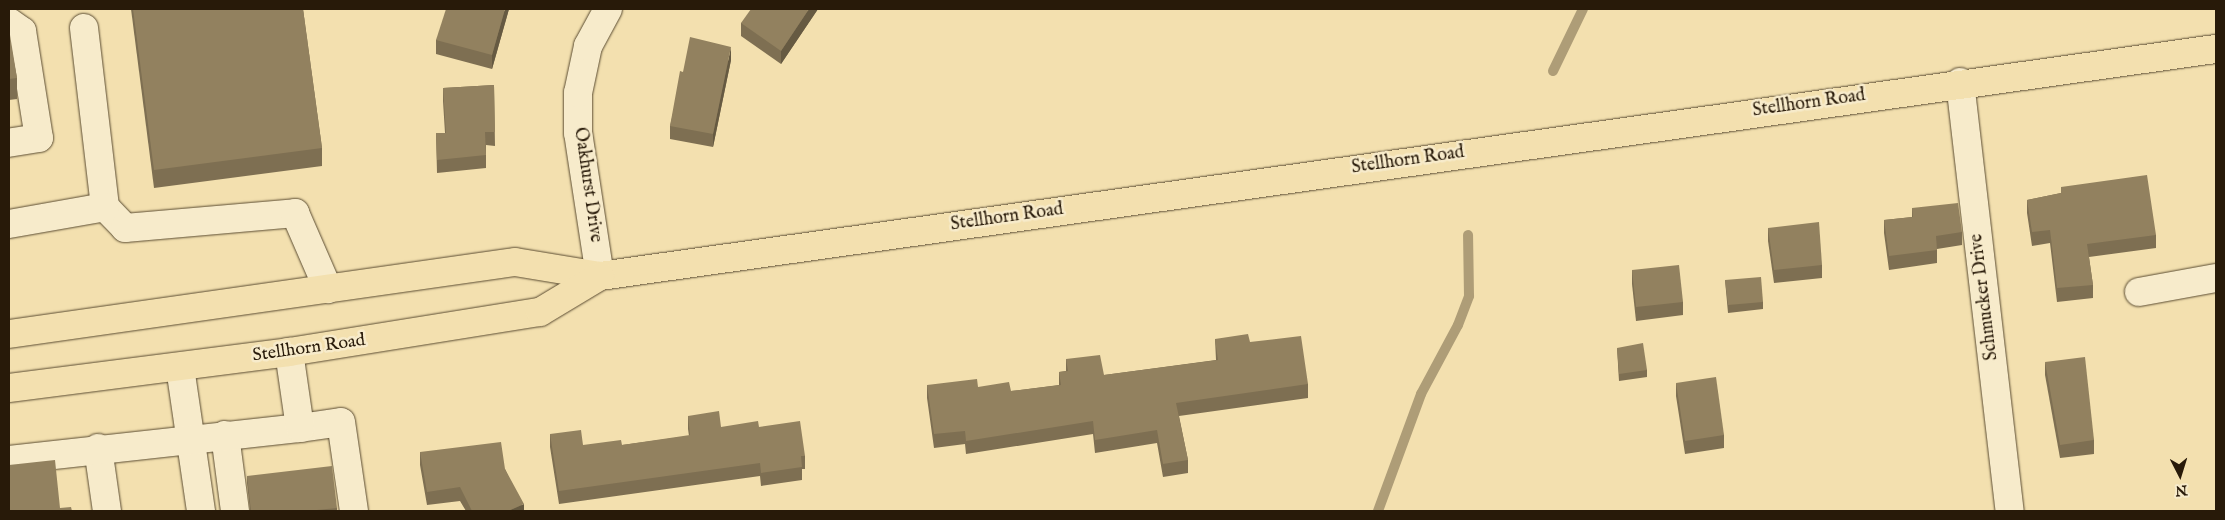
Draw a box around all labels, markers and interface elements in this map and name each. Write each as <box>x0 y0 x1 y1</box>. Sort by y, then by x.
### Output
street label: Stellhorn Road <box>1751 85 1867 123</box>
street label: Oakhurst Drive <box>568 126 606 244</box>
street label: Stellhorn Road <box>1350 142 1466 180</box>
street label: Stellhorn Road <box>949 199 1065 237</box>
street label: Schmucker Drive <box>1967 232 2003 362</box>
street label: Stellhorn Road <box>251 330 367 368</box>
north arrow <box>2155 450 2205 500</box>
text: N <box>2174 480 2188 499</box>

